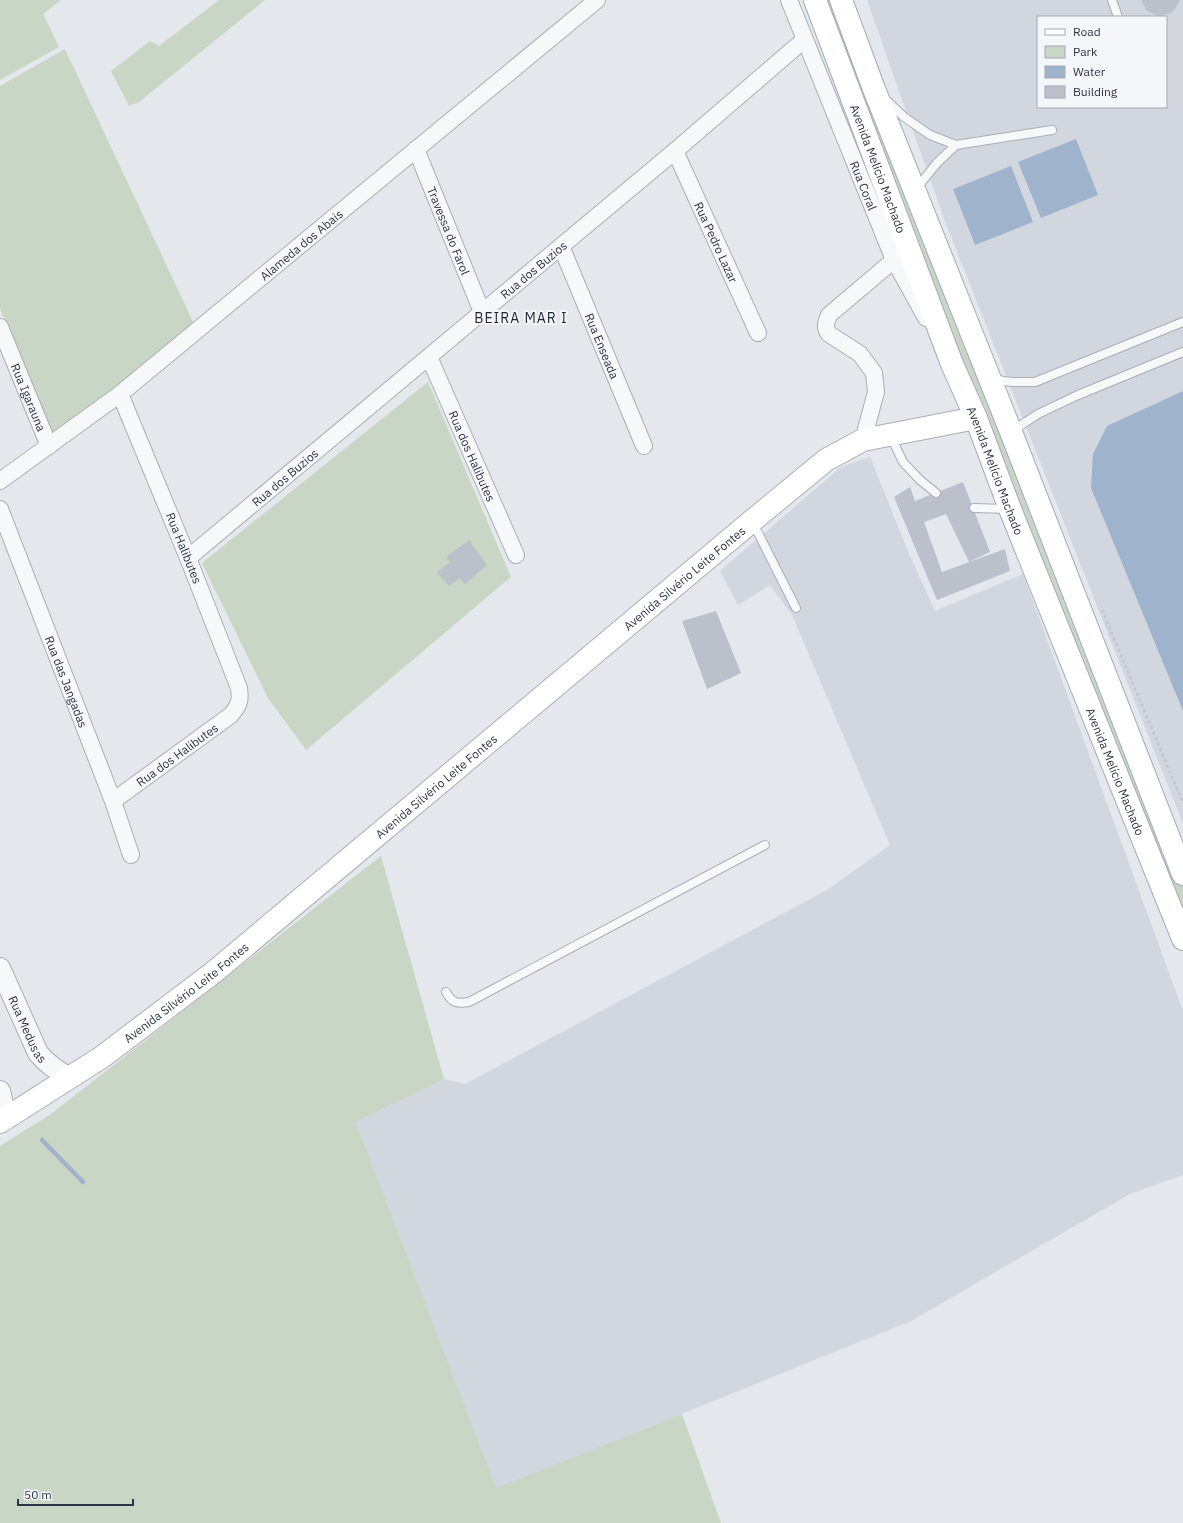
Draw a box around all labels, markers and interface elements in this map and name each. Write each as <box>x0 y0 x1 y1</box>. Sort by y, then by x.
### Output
legend <box>1037 16 1167 108</box>
text: Road <box>1073 24 1101 39</box>
text: Park <box>1073 44 1098 59</box>
text: Water <box>1073 64 1106 79</box>
text: Building <box>1073 84 1118 99</box>
street label: Avenida Melício Machado <box>847 102 910 235</box>
street label: Rua Coral <box>847 159 881 212</box>
street label: Travessa do Farol <box>424 184 474 277</box>
street label: Rua Pedro Lazar <box>692 199 742 285</box>
street label: Alameda dos Abais <box>257 206 346 283</box>
street label: Rua dos Buzios <box>497 237 570 301</box>
district label: BEIRA MAR I <box>474 309 568 327</box>
street label: Rua Enseada <box>582 311 623 381</box>
street label: Rua Igarauna <box>8 361 50 434</box>
street label: Avenida Melício Machado <box>964 404 1027 537</box>
street label: Rua dos Halibutes <box>446 408 499 504</box>
street label: Rua dos Buzios <box>248 445 321 509</box>
street label: Rua Halibutes <box>163 510 205 586</box>
street label: Avenida Silvério Leite Fontes <box>620 523 748 633</box>
street label: Rua das Jangadas <box>42 633 91 730</box>
street label: Avenida Melício Machado <box>1083 705 1148 838</box>
street label: Rua dos Halibutes <box>133 720 221 789</box>
street label: Avenida Silvério Leite Fontes <box>372 731 500 841</box>
street label: Avenida Silvério Leite Fontes <box>121 939 252 1045</box>
street label: Rua Medusas <box>6 993 50 1066</box>
scale bar <box>18 1481 133 1507</box>
text: 50 m <box>24 1487 52 1502</box>

